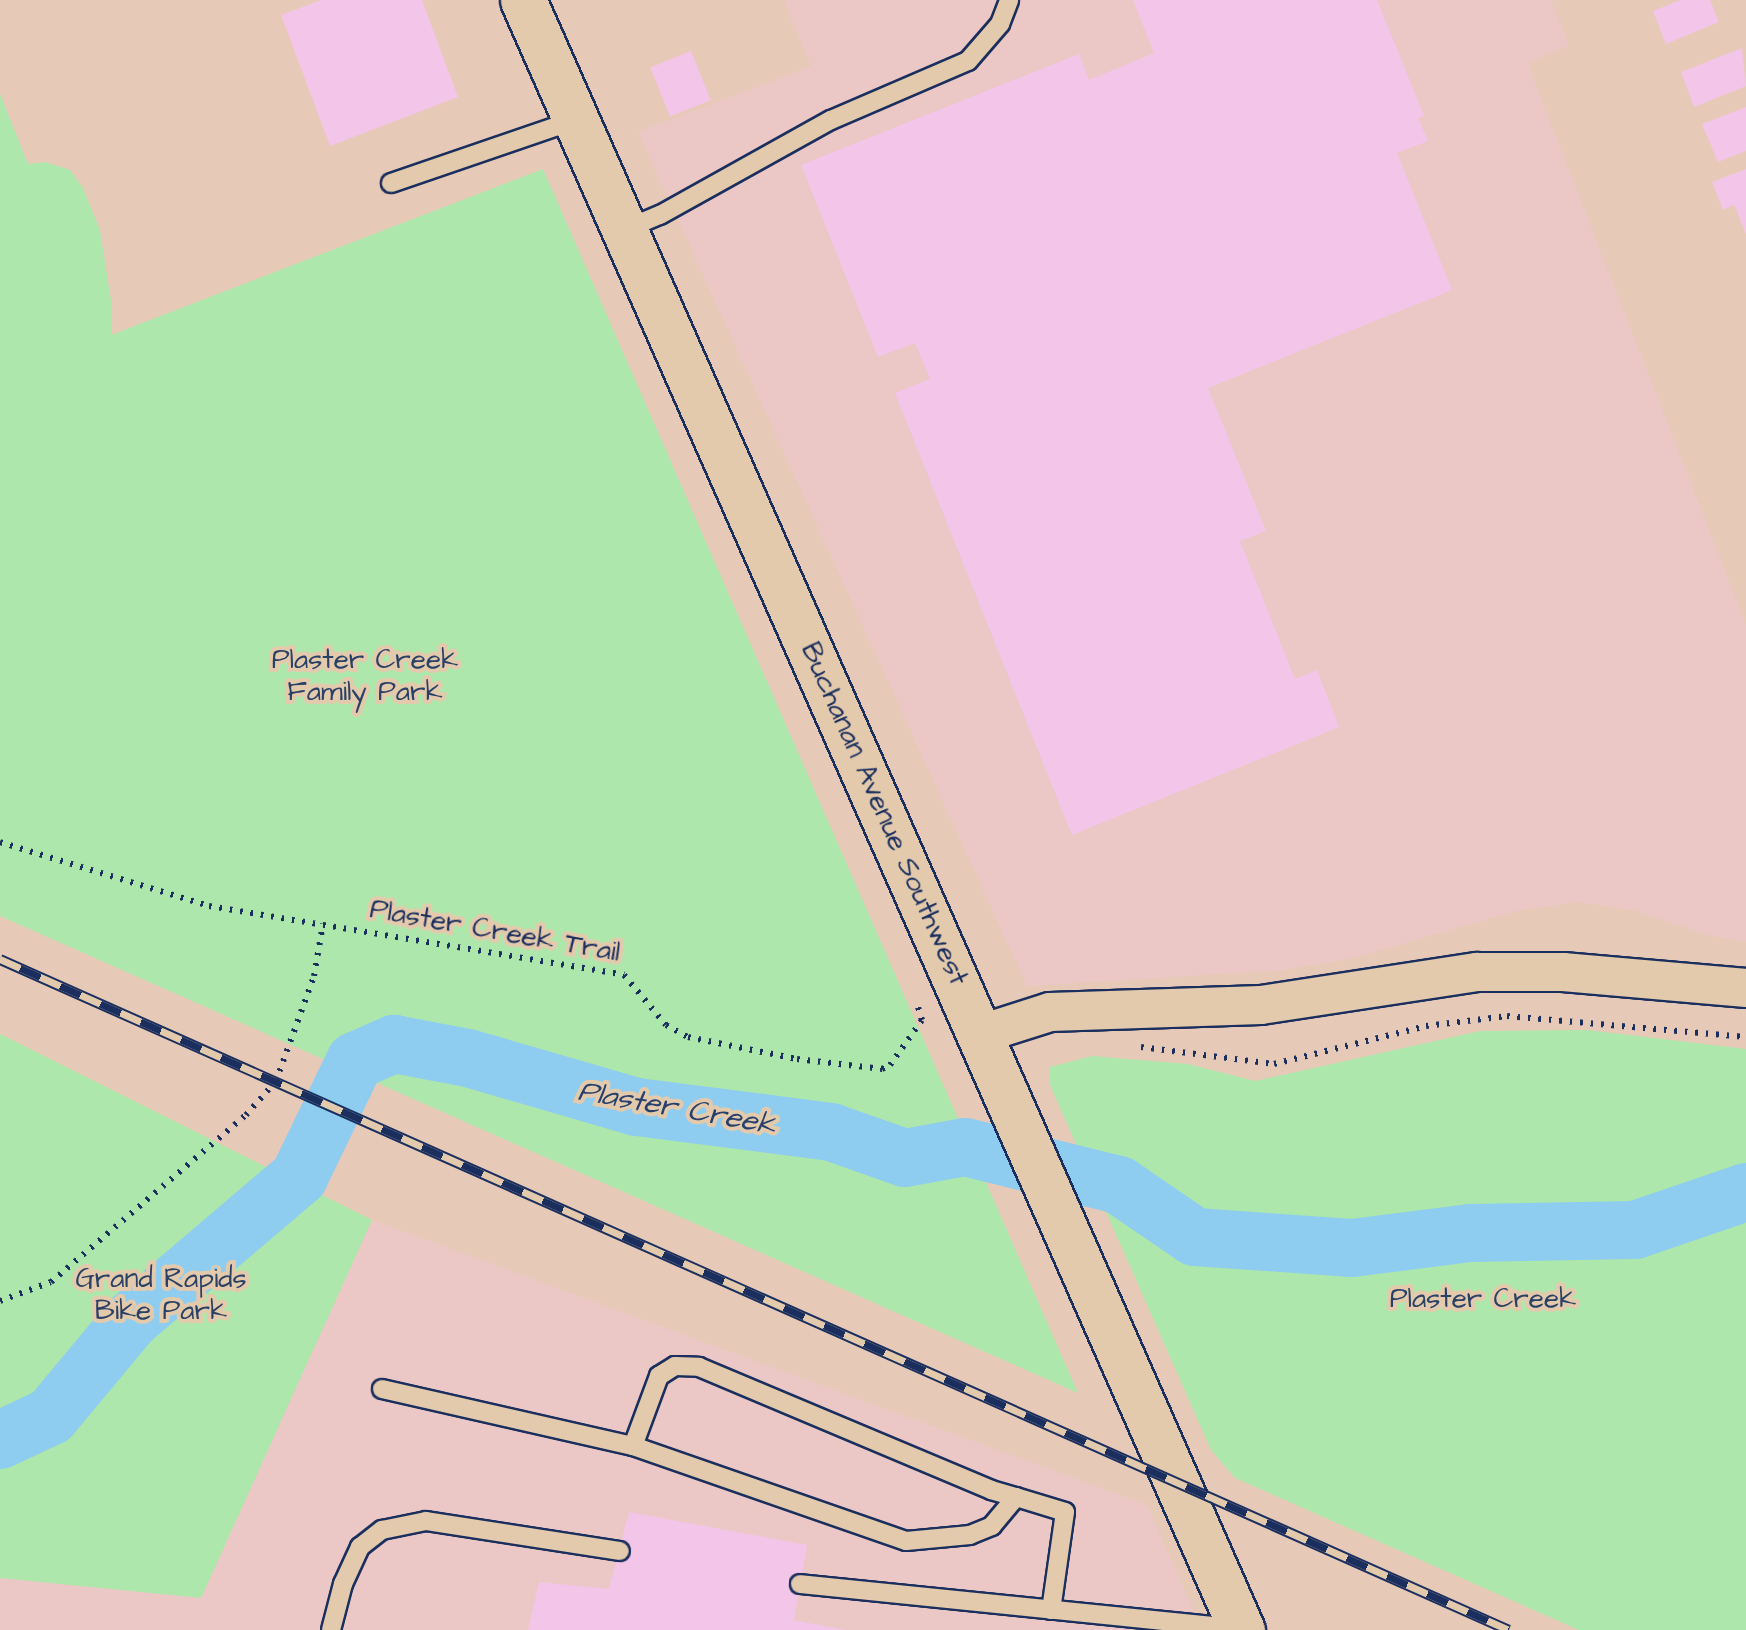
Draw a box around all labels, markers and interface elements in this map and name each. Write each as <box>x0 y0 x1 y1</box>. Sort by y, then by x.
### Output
street label: Buchanan Avenue Southwest <box>793 637 975 991</box>
park label: Plaster Creek Family Park <box>272 643 458 709</box>
street label: Plaster Creek Trail <box>367 892 623 970</box>
water label: Plaster Creek <box>576 1073 778 1143</box>
park label: Grand Rapids Bike Park <box>75 1262 247 1328</box>
park label: Plaster Creek <box>1390 1282 1576 1316</box>

